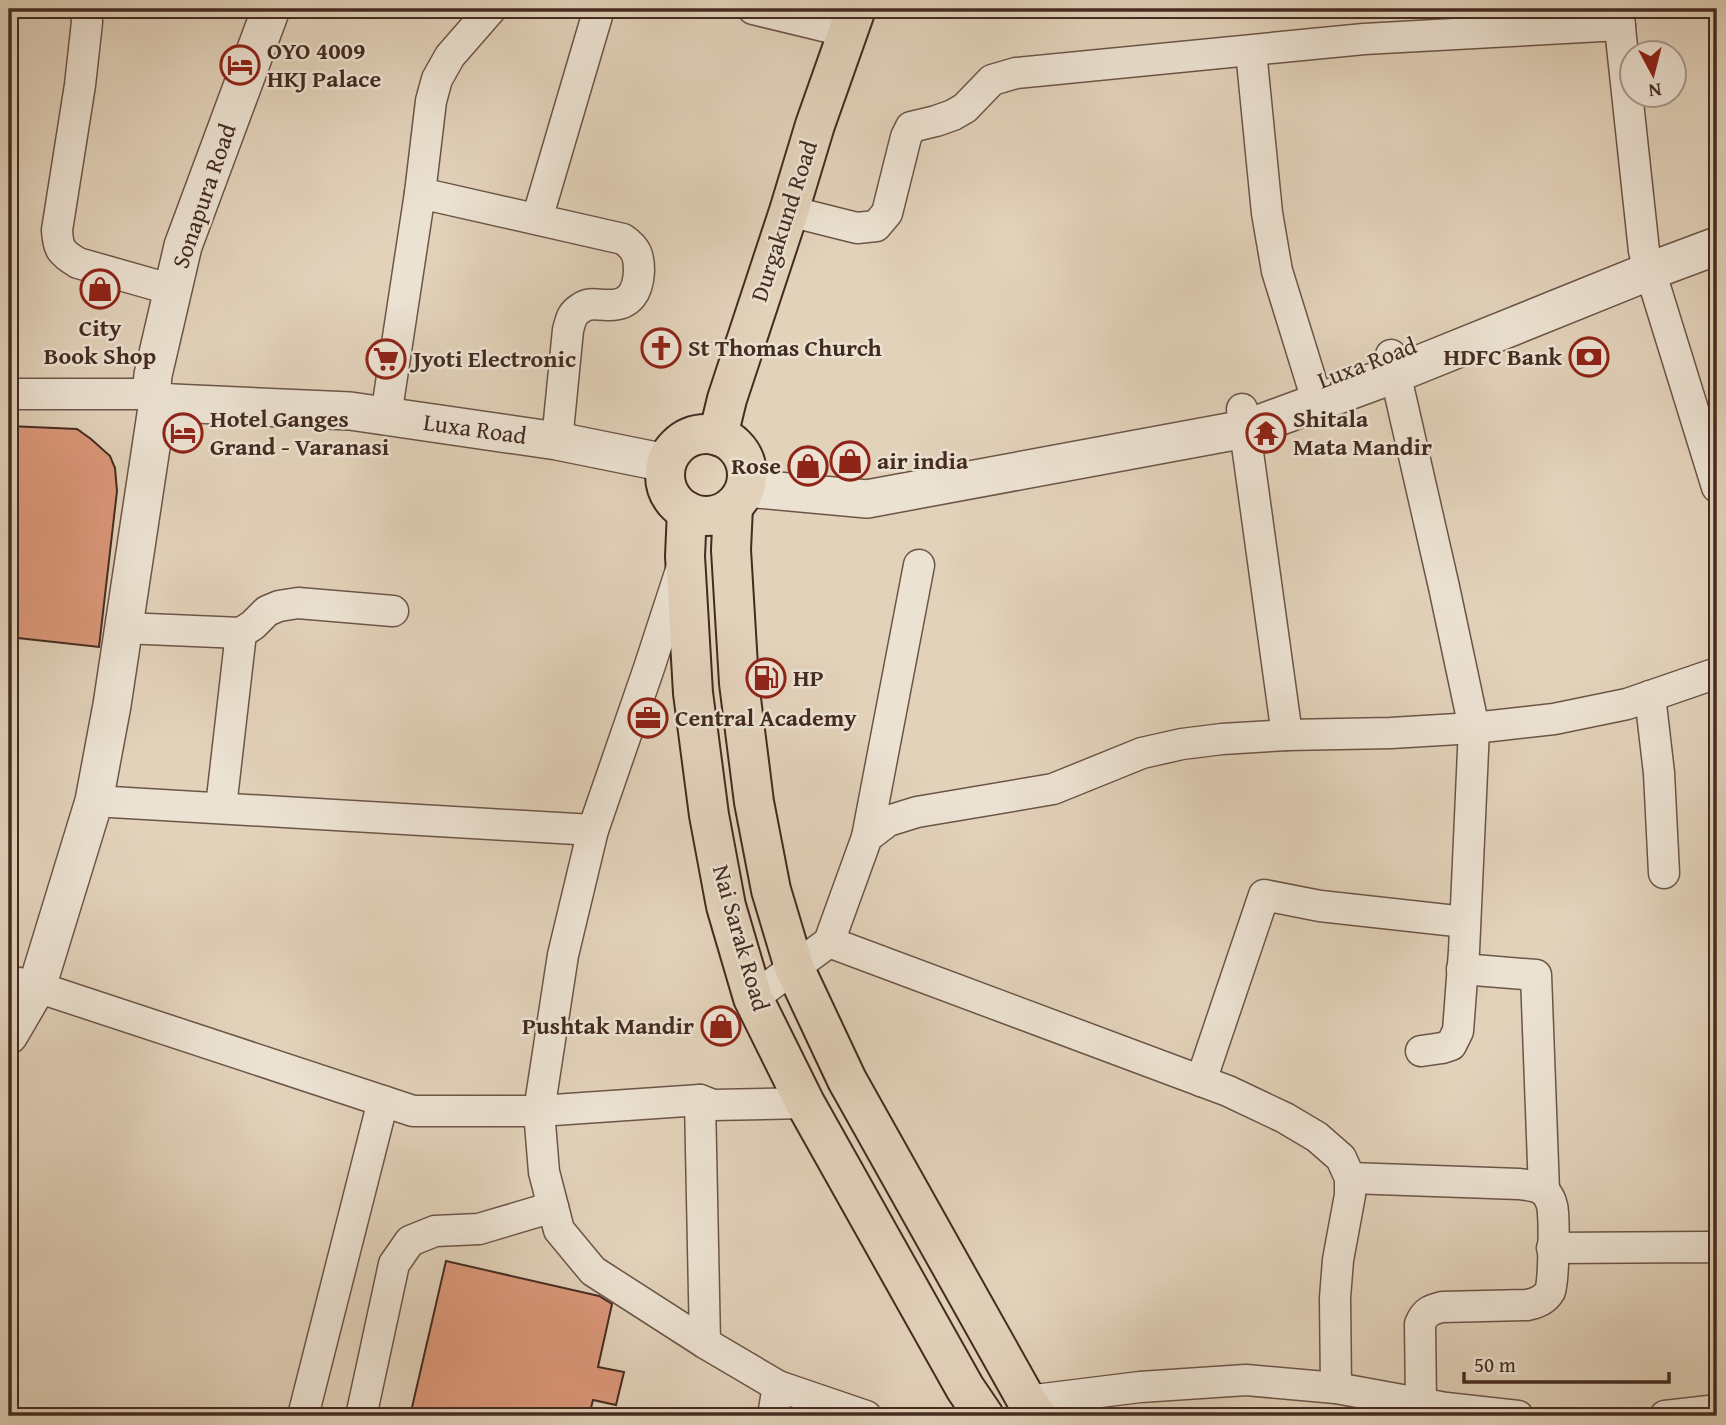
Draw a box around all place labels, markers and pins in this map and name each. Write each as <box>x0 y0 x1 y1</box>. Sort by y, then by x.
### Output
place label: OYO 4009 HKJ Palace <box>267 33 381 96</box>
hotel icon: OYO 4009 HKJ Palace <box>219 44 261 86</box>
shop icon: City Book Shop <box>79 268 121 310</box>
place label: City Book Shop <box>44 310 156 373</box>
church icon: St Thomas Church <box>640 327 682 369</box>
place label: St Thomas Church <box>688 330 882 365</box>
bank icon: HDFC Bank <box>1568 336 1610 378</box>
supermarket icon: Jyoti Electronic <box>365 338 407 380</box>
place label: HDFC Bank <box>1444 339 1562 374</box>
place label: Jyoti Electronic <box>409 341 576 376</box>
place label: Hotel Ganges Grand - Varanasi <box>210 401 389 464</box>
place label: Shitala Mata Mandir <box>1293 401 1432 464</box>
hotel icon: Hotel Ganges Grand - Varanasi <box>162 412 204 454</box>
temple icon: Shitala Mata Mandir <box>1245 412 1287 454</box>
shop icon: air india <box>829 440 871 482</box>
place label: air india <box>877 443 969 478</box>
shop icon: Rose <box>787 445 829 487</box>
place label: Rose <box>731 448 781 483</box>
fuel station icon: HP <box>745 657 787 699</box>
place label: HP <box>793 660 824 695</box>
office icon: Central Academy <box>627 697 669 739</box>
place label: Central Academy <box>675 700 857 735</box>
shop icon: Pushtak Mandir <box>700 1005 742 1047</box>
place label: Pushtak Mandir <box>522 1008 694 1043</box>

